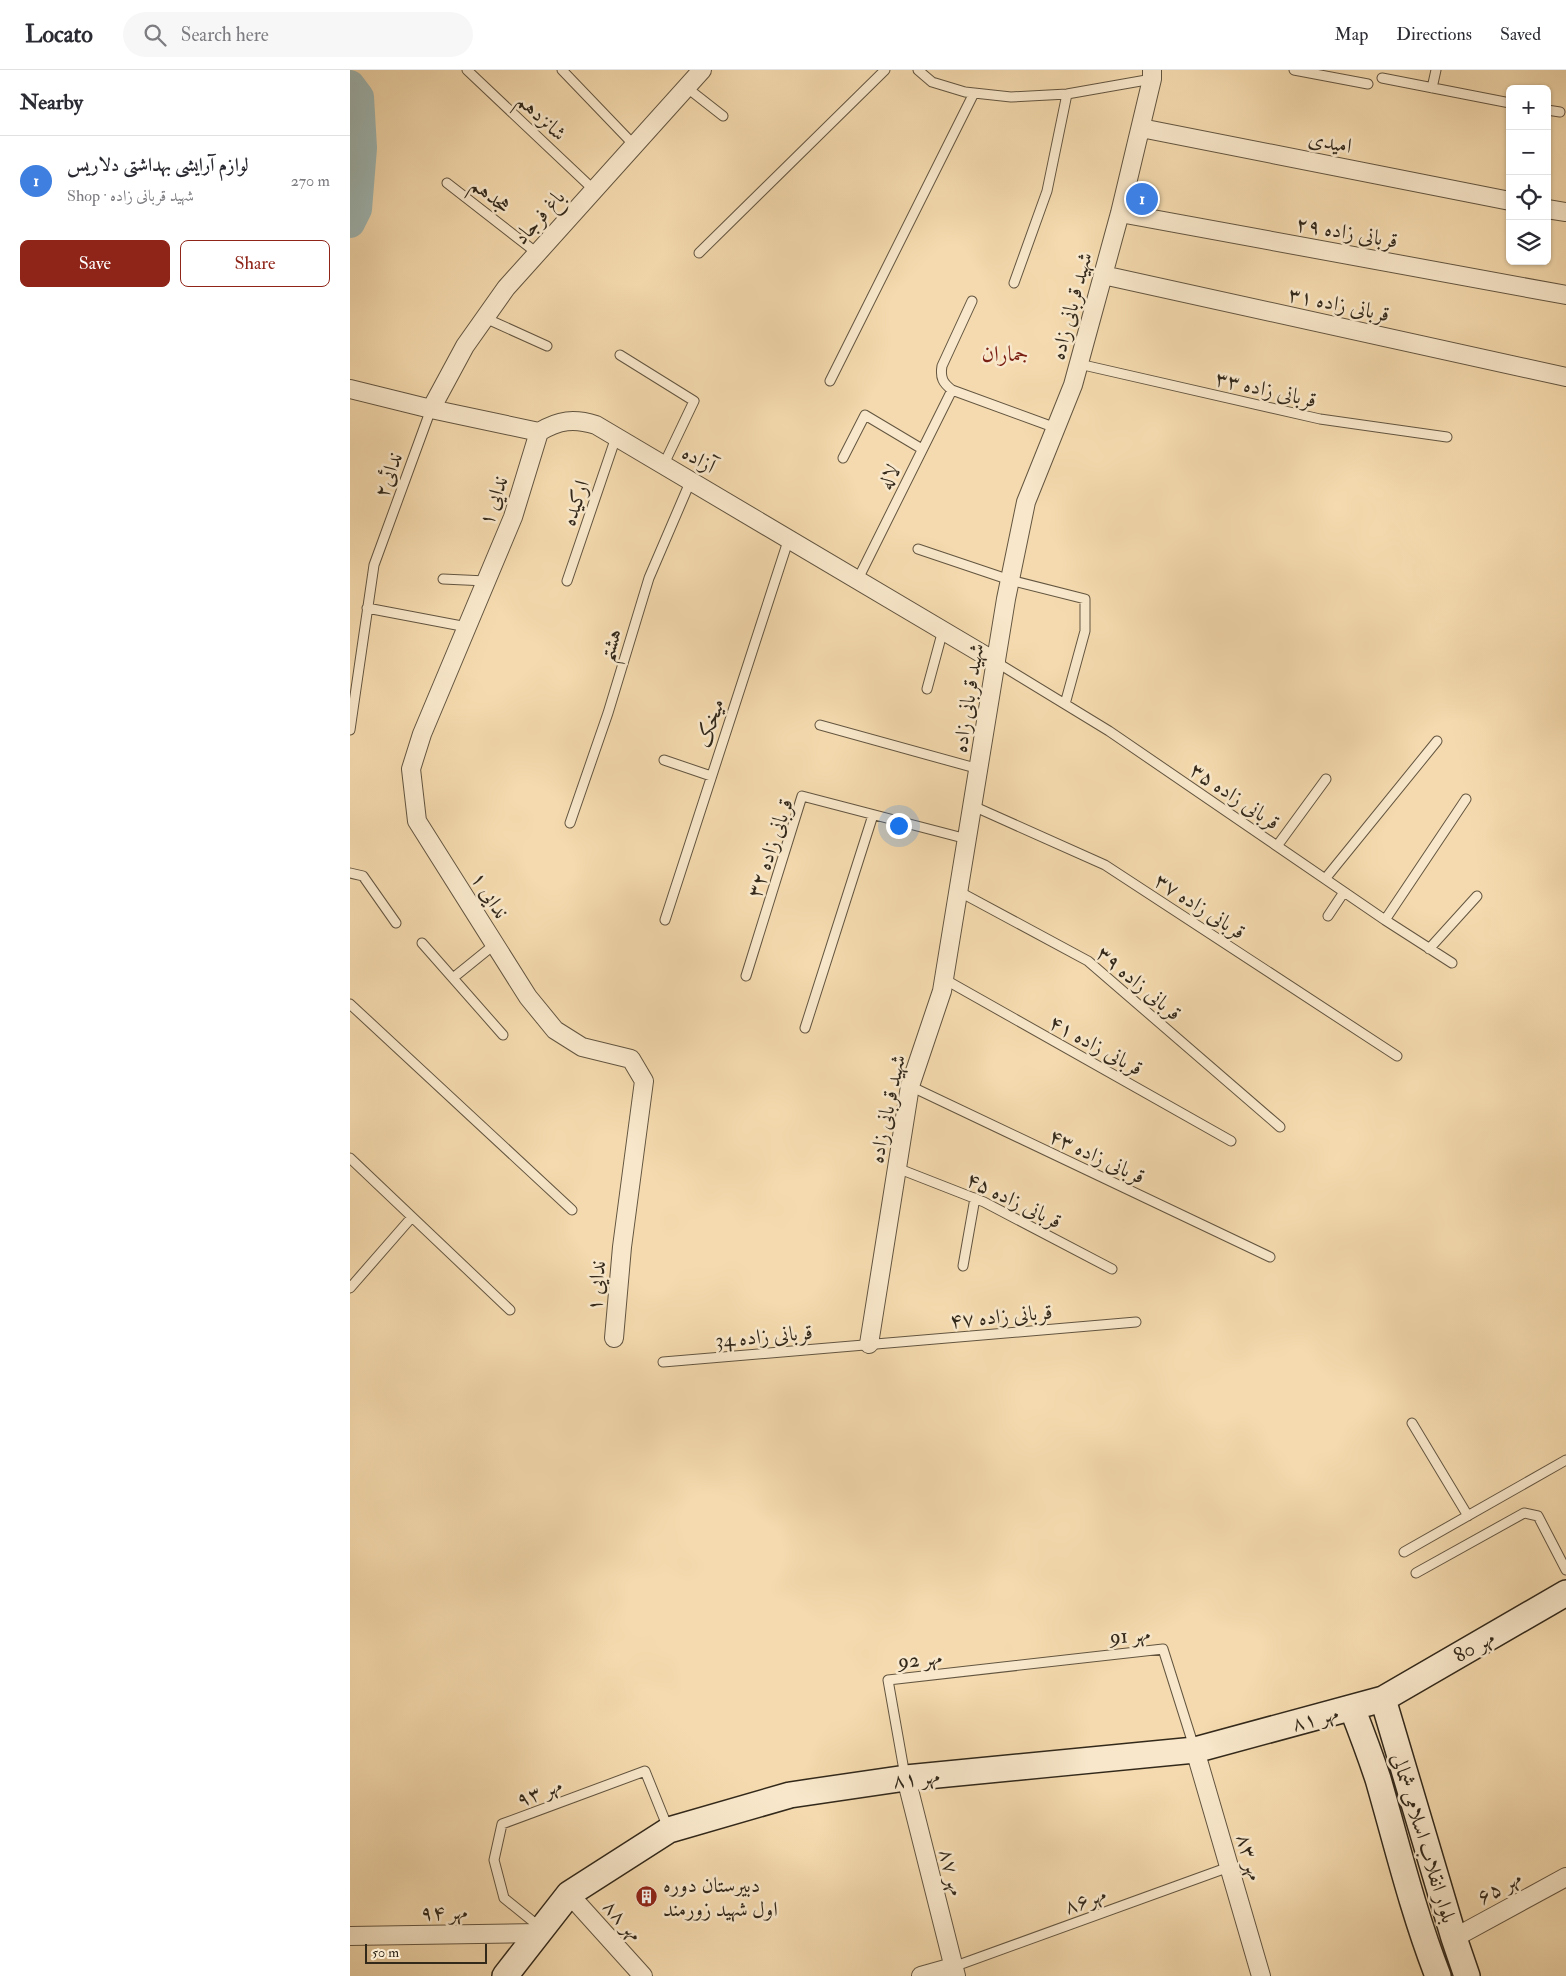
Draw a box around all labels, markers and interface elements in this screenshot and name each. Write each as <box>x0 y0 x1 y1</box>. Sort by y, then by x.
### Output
search box <box>123 12 473 57</box>
text: Locato <box>25 19 93 50</box>
icon: search <box>141 21 169 49</box>
text: Search here <box>181 23 269 47</box>
text: Map <box>1335 23 1368 46</box>
text: Directions <box>1396 23 1472 46</box>
text: Saved <box>1500 23 1541 46</box>
map controls <box>1506 85 1551 265</box>
button: + <box>1506 85 1551 130</box>
street label: شانزدهم <box>507 88 572 151</box>
text: Nearby <box>20 89 83 116</box>
street label: امیدی <box>1306 125 1354 160</box>
button: − <box>1506 130 1551 175</box>
text: لوازم آرایشی بهداشتی دلاریس <box>67 153 249 177</box>
text: 1 <box>33 171 39 191</box>
text: 270 m <box>291 171 330 191</box>
street label: هجدهم <box>461 171 516 224</box>
button: locate <box>1506 175 1551 220</box>
pin: 1 <box>1126 180 1158 218</box>
street label: باغ فرجاد <box>508 184 574 253</box>
text: Shop · شهید قربانی زاده <box>67 186 194 206</box>
street label: قربانی زاده ۲۹ <box>1294 210 1400 255</box>
button: layers <box>1506 220 1551 265</box>
button: Save <box>20 240 170 287</box>
button: Share <box>180 240 330 287</box>
street label: شهید قربانی زاده <box>1044 249 1099 363</box>
street label: قربانی زاده ۳۱ <box>1286 281 1392 328</box>
district label: جماران <box>981 340 1029 368</box>
street label: قربانی زاده ۳۳ <box>1213 365 1319 414</box>
street label: آزاده <box>677 439 723 481</box>
street label: ندائی۲ <box>368 449 409 501</box>
street label: لاله <box>872 460 907 494</box>
street label: ندایی ۱ <box>473 473 514 529</box>
street label: ارکیده <box>555 477 596 530</box>
street label: هشتم <box>593 625 635 667</box>
street label: شهید قربانی زاده <box>947 642 990 755</box>
street label: میخک <box>690 695 731 751</box>
street label: قربانی زاده ۳۵ <box>1185 756 1285 836</box>
street label: قربانی زاده ۳۲ <box>741 795 800 901</box>
your location <box>886 813 912 839</box>
street label: ندایی ۱ <box>465 867 514 924</box>
street label: قربانی زاده ۳۷ <box>1149 867 1250 946</box>
street label: قربانی زاده ۳۹ <box>1091 940 1187 1027</box>
street label: قربانی زاده ۴۱ <box>1044 1009 1147 1082</box>
street label: شهید قربانی زاده <box>863 1052 912 1166</box>
street label: قربانی زاده ۴۳ <box>1044 1122 1149 1190</box>
street label: قربانی زاده ۴۵ <box>962 1166 1066 1235</box>
street label: ندایی ۱ <box>581 1260 612 1312</box>
street label: قربانی زاده ۴۷ <box>949 1299 1053 1334</box>
street label: قربانی زاده 34 <box>714 1319 814 1354</box>
street label: مهر 91 <box>1106 1620 1152 1651</box>
street label: مهر 80 <box>1449 1624 1500 1669</box>
street label: مهر 92 <box>895 1644 943 1675</box>
street label: مهر ۸۱ <box>1289 1699 1341 1738</box>
street label: بلوار انقلاب اسلامی شمالی <box>1385 1750 1462 1926</box>
street label: مهر ۸۱ <box>891 1762 941 1795</box>
street label: مهر ۹۳ <box>512 1771 566 1814</box>
street label: مهر ۸۳ <box>1230 1831 1269 1884</box>
street label: مهر ۸۷ <box>933 1846 970 1898</box>
street label: مهر ۶۵ <box>1472 1864 1526 1911</box>
place label: دبیرستان دوره اول شهید زورمند <box>663 1872 778 1923</box>
street label: مهر۸۶ <box>1060 1880 1110 1920</box>
building icon: دبیرستان دوره اول شهید زورمند <box>635 1885 659 1909</box>
street label: مهر ۸۸ <box>597 1894 648 1947</box>
street label: مهر ۹۴ <box>420 1899 468 1926</box>
scale bar <box>365 1941 488 1964</box>
text: 50 m <box>372 1944 399 1961</box>

